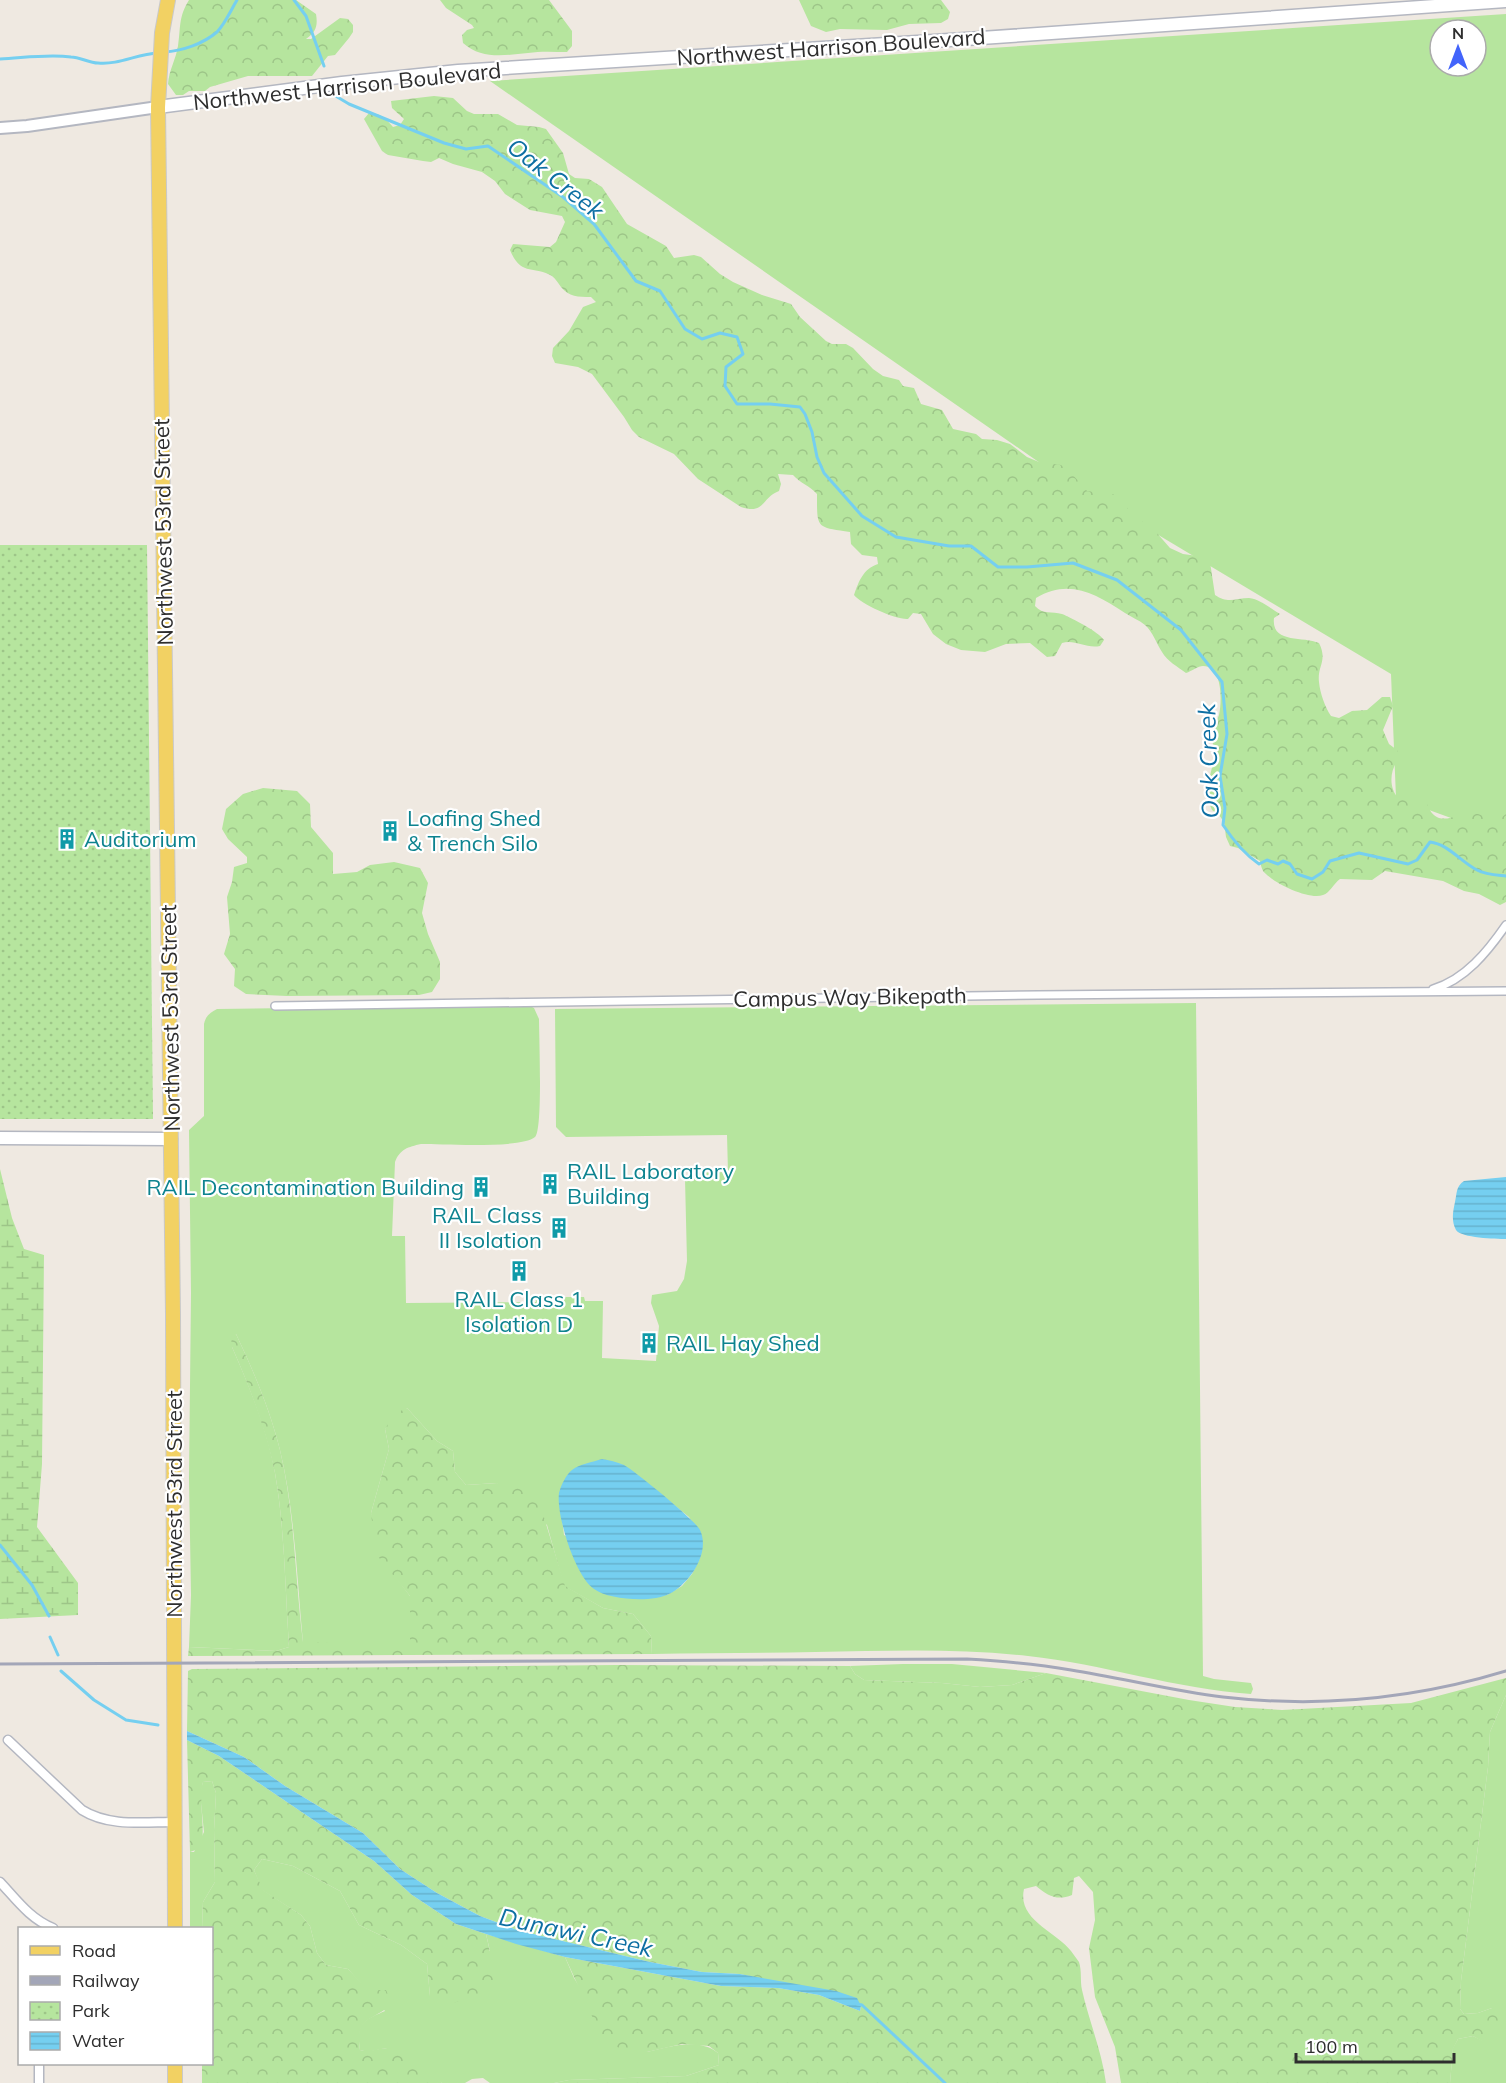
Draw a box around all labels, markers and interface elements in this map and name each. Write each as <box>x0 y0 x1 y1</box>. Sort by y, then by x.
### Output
north arrow <box>1428 18 1488 78</box>
street label: Northwest Harrison Boulevard <box>676 22 986 72</box>
text: N <box>1452 23 1464 43</box>
street label: Northwest Harrison Boulevard <box>192 56 502 116</box>
water label: Oak Creek <box>501 131 611 226</box>
street label: Northwest 53rd Street <box>147 418 179 646</box>
water label: Oak Creek <box>1191 702 1225 819</box>
place label: Loafing Shed & Trench Silo <box>407 804 541 857</box>
building icon: Loafing Shed & Trench Silo <box>378 819 402 843</box>
place label: Auditorium <box>84 825 197 853</box>
building icon: Auditorium <box>55 827 79 851</box>
street label: Northwest 53rd Street <box>154 904 186 1132</box>
street label: Campus Way Bikepath <box>733 981 967 1013</box>
place label: RAIL Laboratory Building <box>567 1157 734 1210</box>
building icon: RAIL Laboratory Building <box>538 1172 562 1196</box>
place label: RAIL Decontamination Building <box>147 1173 464 1201</box>
building icon: RAIL Decontamination Building <box>469 1175 493 1199</box>
place label: RAIL Class II Isolation <box>432 1201 542 1254</box>
building icon: RAIL Class II Isolation <box>547 1216 571 1240</box>
building icon: RAIL Class 1 Isolation D <box>507 1259 531 1283</box>
place label: RAIL Class 1 Isolation D <box>455 1285 583 1338</box>
place label: RAIL Hay Shed <box>666 1329 820 1357</box>
building icon: RAIL Hay Shed <box>637 1331 661 1355</box>
street label: Northwest 53rd Street <box>160 1390 188 1618</box>
water label: Dunawi Creek <box>496 1901 656 1963</box>
legend <box>18 1927 213 2065</box>
text: Road <box>72 1939 116 1962</box>
text: Railway <box>72 1969 140 1992</box>
text: Park <box>72 1999 111 2022</box>
scale bar <box>1296 2026 1454 2064</box>
text: Water <box>72 2029 125 2052</box>
text: 100 m <box>1305 2035 1358 2058</box>

